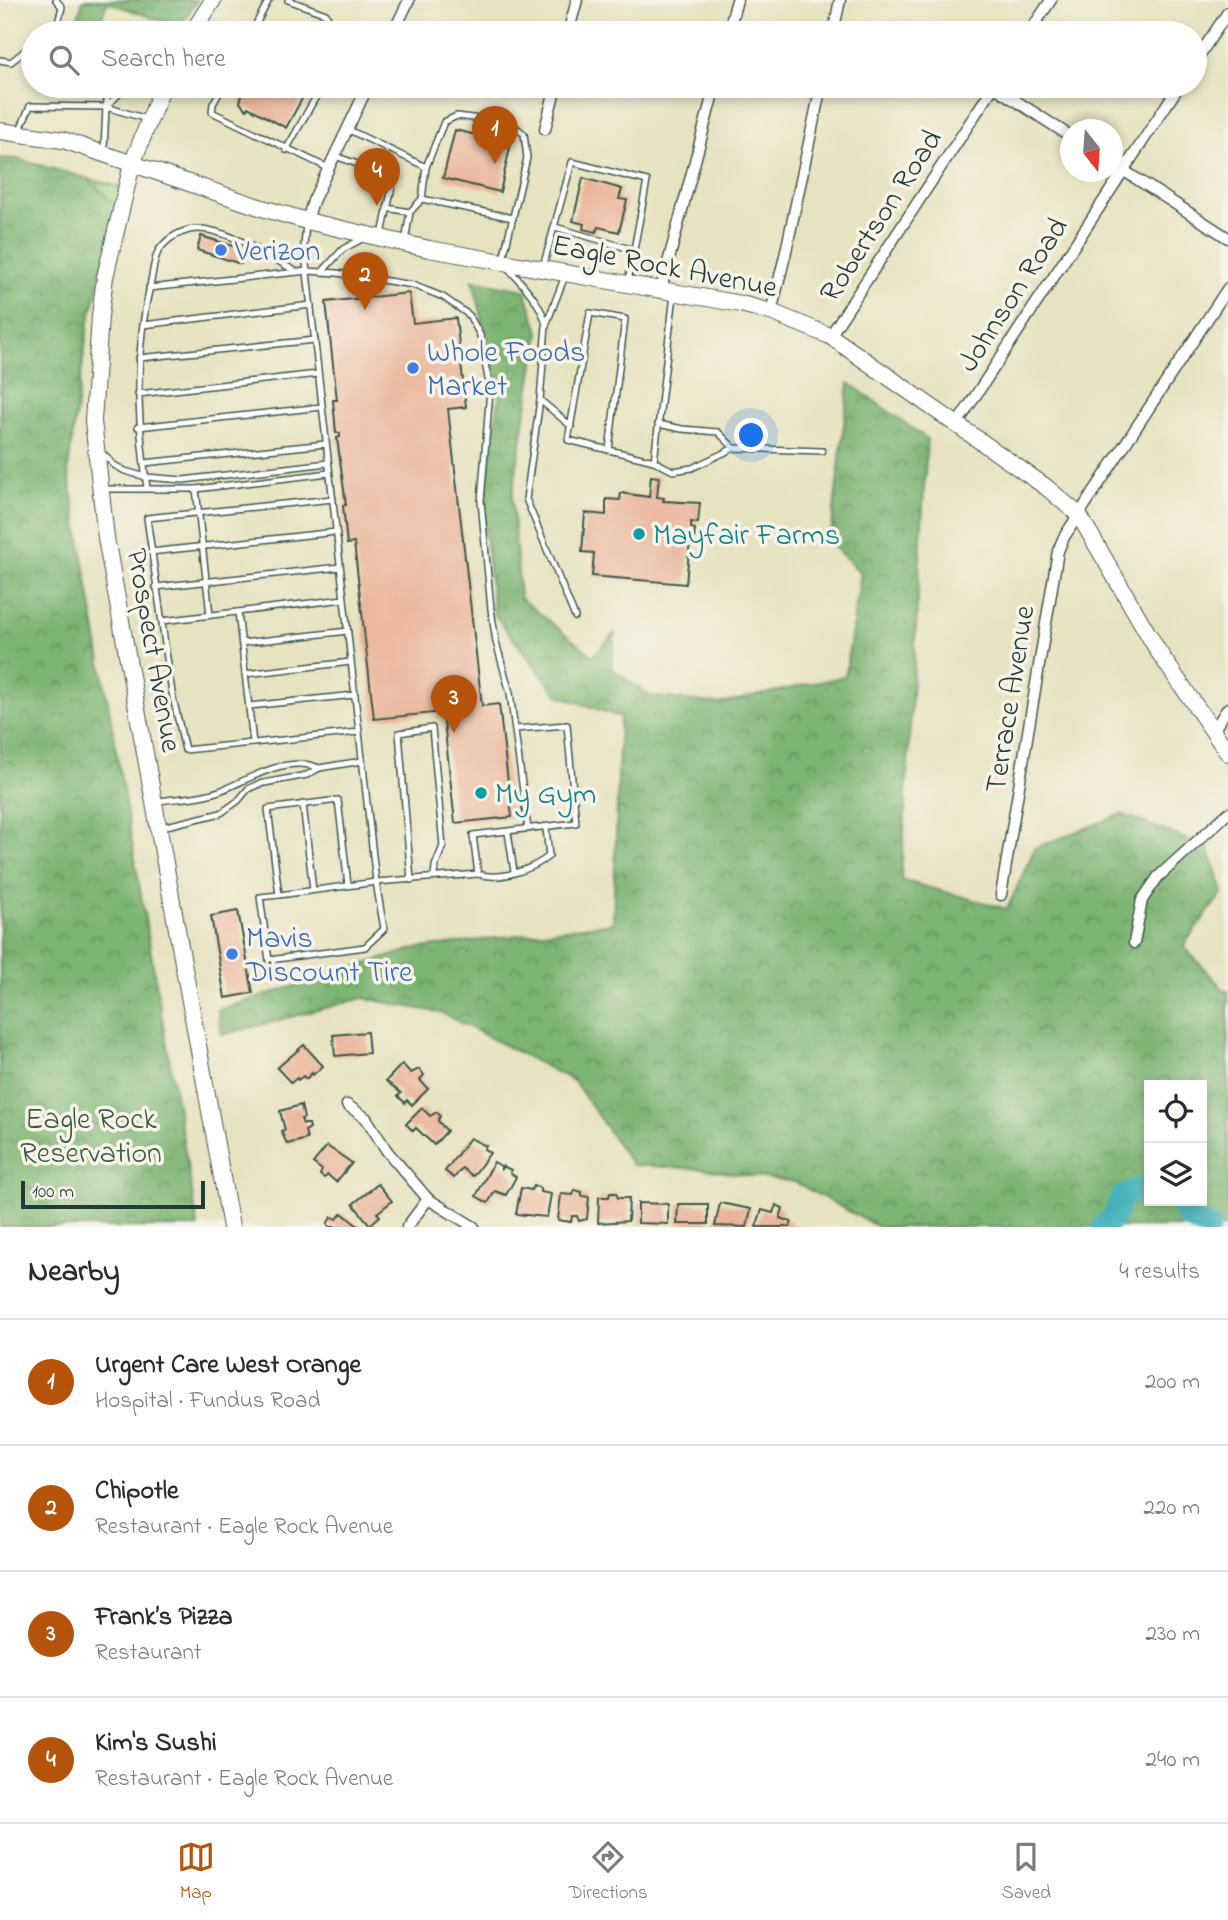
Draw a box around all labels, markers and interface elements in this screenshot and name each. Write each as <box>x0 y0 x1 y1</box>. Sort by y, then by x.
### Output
search box <box>21 21 1207 98</box>
icon: search <box>45 41 83 79</box>
text: Search here <box>101 41 226 79</box>
pin: 1 <box>472 106 518 164</box>
north arrow <box>1060 119 1123 182</box>
street label: Robertson Road <box>810 121 955 312</box>
pin: 4 <box>354 148 400 206</box>
street label: Johnson Road <box>948 209 1081 382</box>
street label: Eagle Rock Avenue <box>548 225 781 311</box>
place label: Verizon <box>234 231 320 275</box>
marker: Verizon <box>213 242 229 258</box>
pin: 2 <box>342 252 388 310</box>
place label: Whole Foods Market <box>427 332 585 410</box>
marker: Whole Foods Market <box>405 360 421 376</box>
your location <box>734 418 768 452</box>
place label: Mayfair Farms <box>653 515 840 559</box>
marker: Mayfair Farms <box>631 526 647 542</box>
street label: Prospect Avenue <box>112 545 192 756</box>
street label: Terrace Avenue <box>975 602 1049 796</box>
pin: 3 <box>431 675 477 733</box>
place label: My Gym <box>495 774 596 818</box>
marker: My Gym <box>473 785 489 801</box>
place label: Mavis Discount Tire <box>245 918 413 996</box>
marker: Mavis Discount Tire <box>224 946 240 962</box>
map controls <box>1144 1080 1207 1206</box>
button: locate <box>1144 1080 1207 1143</box>
park label: Eagle Rock Reservation <box>20 1099 162 1177</box>
button: layers <box>1144 1143 1207 1206</box>
scale bar <box>21 1178 205 1210</box>
text: 100 m <box>32 1179 74 1206</box>
text: Nearby <box>28 1251 120 1295</box>
text: 4 results <box>1119 1256 1200 1289</box>
text: Urgent Care West Orange <box>95 1347 361 1385</box>
text: 1 <box>47 1366 55 1399</box>
text: 200 m <box>1145 1366 1200 1399</box>
text: Hospital · Fundus Road <box>95 1385 320 1418</box>
text: Chipotle <box>95 1473 179 1511</box>
text: 2 <box>45 1492 57 1525</box>
text: 220 m <box>1144 1492 1200 1525</box>
text: Restaurant · Eagle Rock Avenue <box>95 1511 393 1544</box>
text: Frank’s Pizza <box>95 1599 233 1637</box>
text: 3 <box>46 1618 56 1651</box>
text: 230 m <box>1146 1618 1200 1651</box>
text: Restaurant <box>95 1637 202 1670</box>
text: Kim's Sushi <box>95 1725 217 1763</box>
text: 4 <box>46 1744 56 1777</box>
text: 240 m <box>1146 1744 1200 1777</box>
text: Restaurant · Eagle Rock Avenue <box>95 1763 393 1796</box>
tab: Map <box>177 1838 215 1907</box>
tab: Directions <box>569 1838 648 1907</box>
tab: Saved <box>1002 1838 1051 1907</box>

